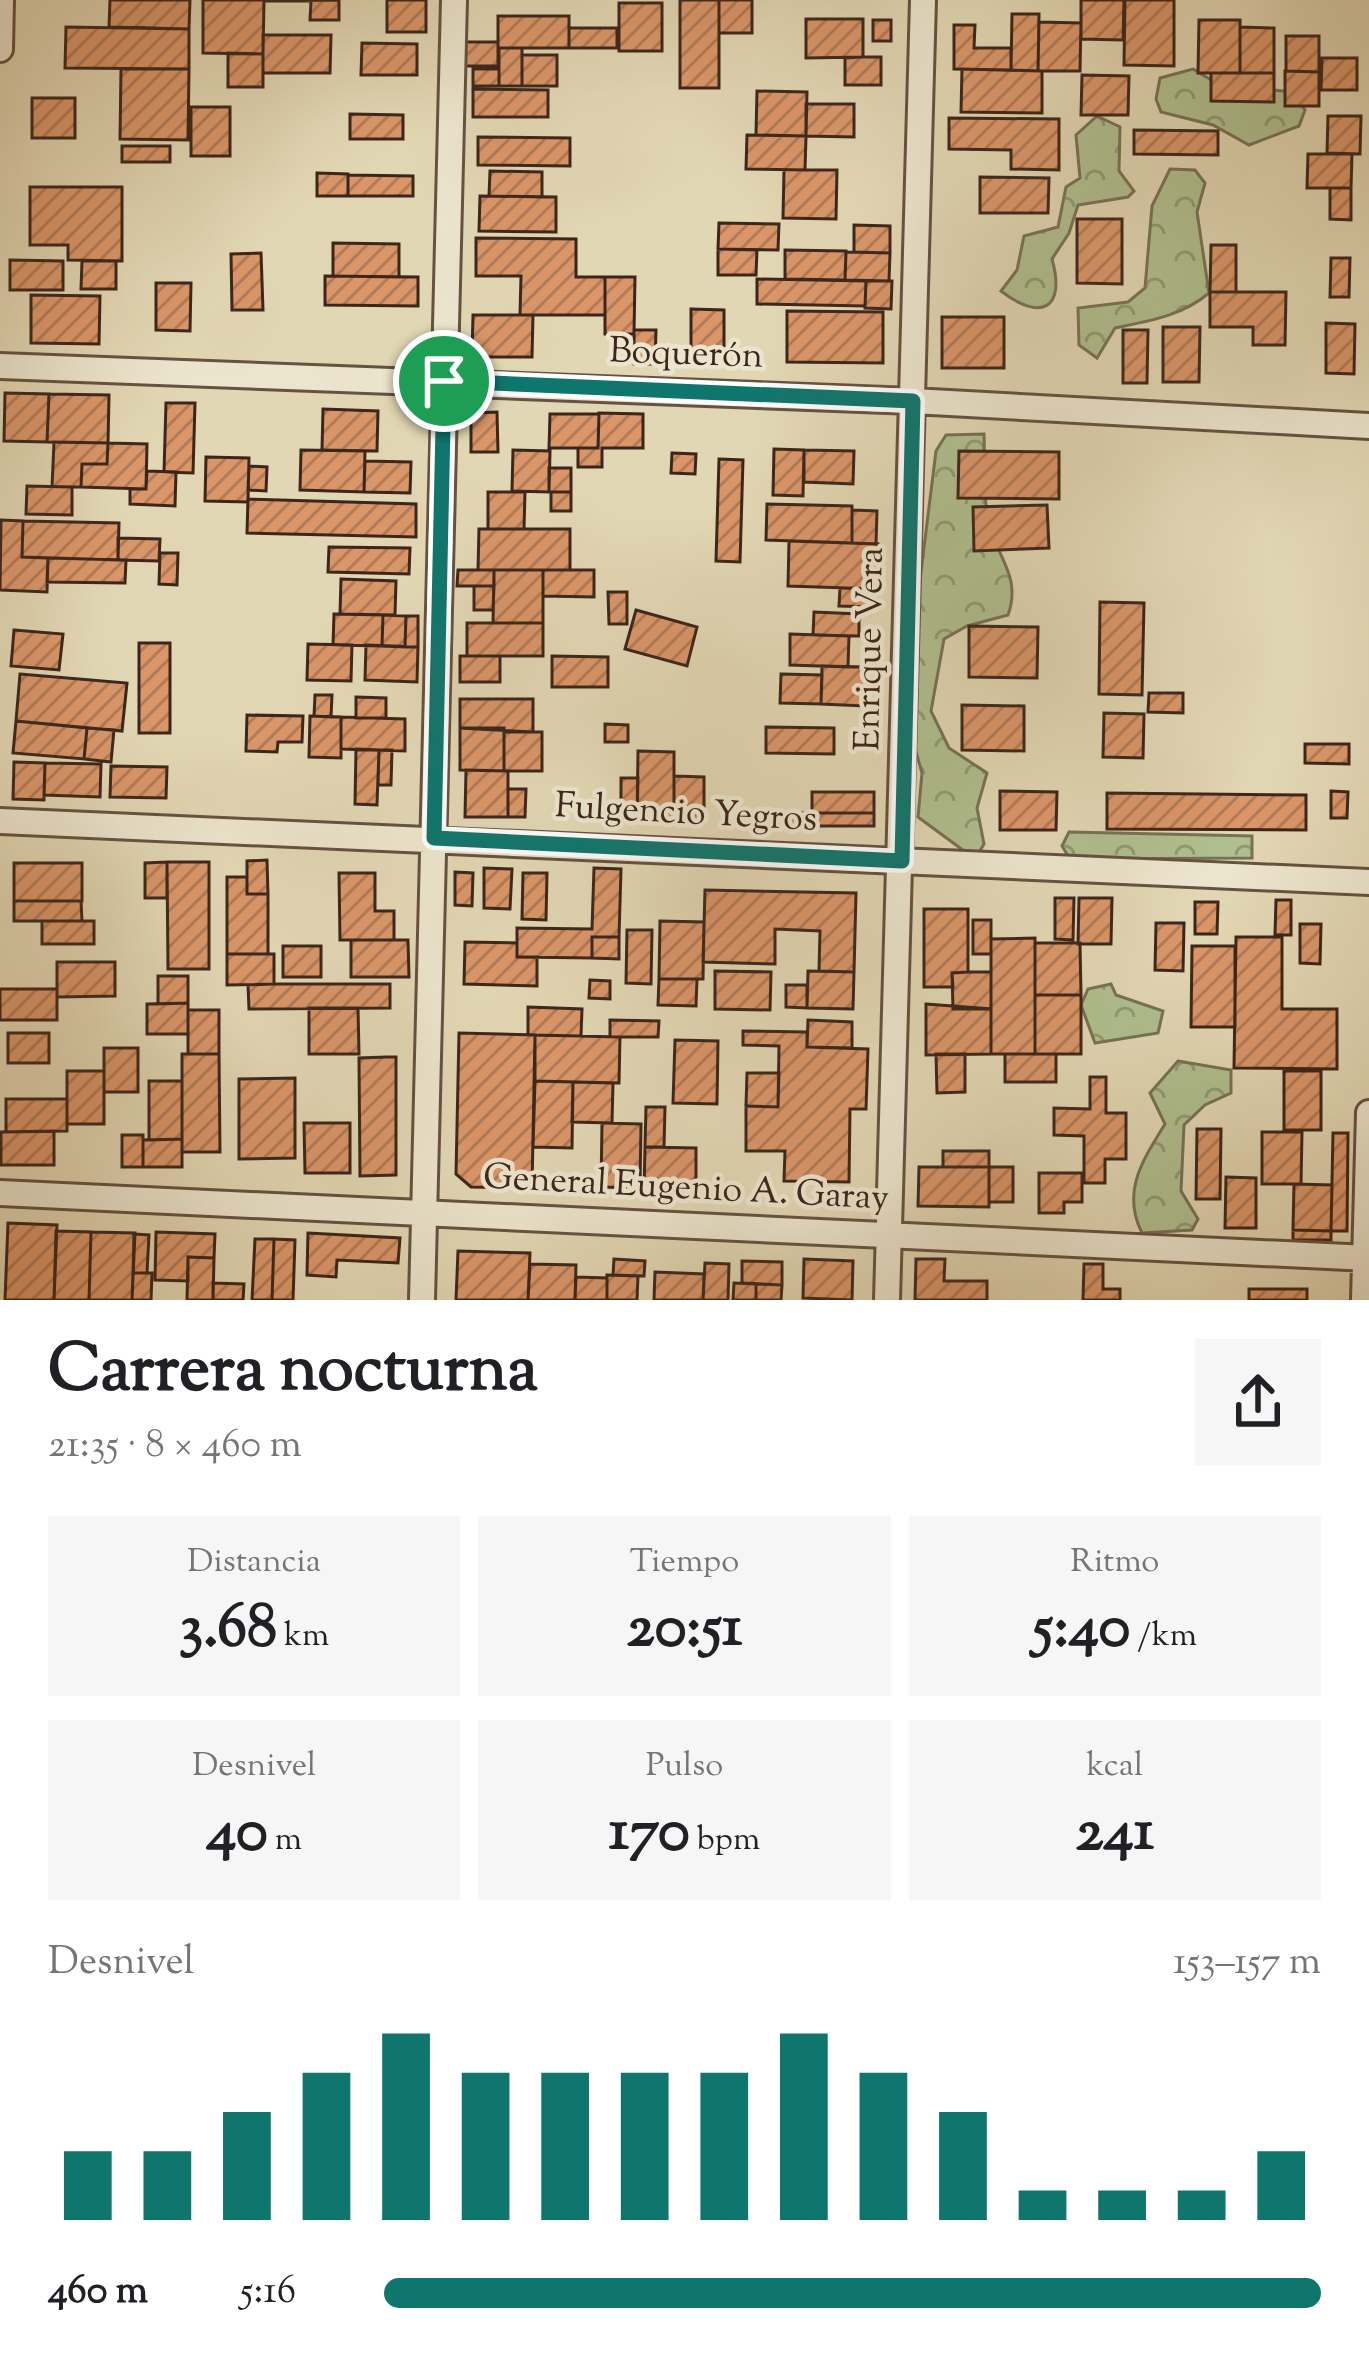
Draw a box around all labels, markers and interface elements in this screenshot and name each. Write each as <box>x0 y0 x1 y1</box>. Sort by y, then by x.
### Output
street label: Boquerón <box>608 326 764 384</box>
pin <box>393 330 495 432</box>
icon: arrive <box>411 348 477 414</box>
street label: Enrique Vera <box>843 547 899 751</box>
street label: Fulgencio Yegros <box>554 781 818 847</box>
street label: General Eugenio A. Garay <box>482 1152 890 1226</box>
text: Carrera nocturna <box>48 1326 538 1421</box>
button: share <box>1195 1339 1321 1465</box>
text: 21:35 · 8 × 460 m <box>48 1419 302 1475</box>
text: Distancia <box>187 1539 321 1587</box>
text: Tiempo <box>630 1539 739 1587</box>
text: Ritmo <box>1070 1539 1159 1587</box>
text: 3.68 <box>179 1587 277 1674</box>
text: 20:51 <box>627 1587 742 1674</box>
text: 5:40 <box>1033 1587 1130 1674</box>
text: km <box>277 1613 329 1661</box>
text: /km <box>1130 1613 1197 1661</box>
text: Desnivel <box>192 1743 316 1791</box>
text: Pulso <box>646 1743 723 1791</box>
text: kcal <box>1086 1743 1143 1791</box>
text: 40 <box>206 1791 268 1878</box>
text: 170 <box>609 1791 690 1878</box>
text: 241 <box>1075 1791 1154 1878</box>
text: m <box>268 1817 302 1865</box>
text: bpm <box>690 1817 760 1865</box>
text: Desnivel <box>48 1936 194 1992</box>
text: 153–157 m <box>1173 1936 1321 1992</box>
text: 460 m <box>48 2265 148 2321</box>
text: 5:16 <box>240 2265 296 2321</box>

